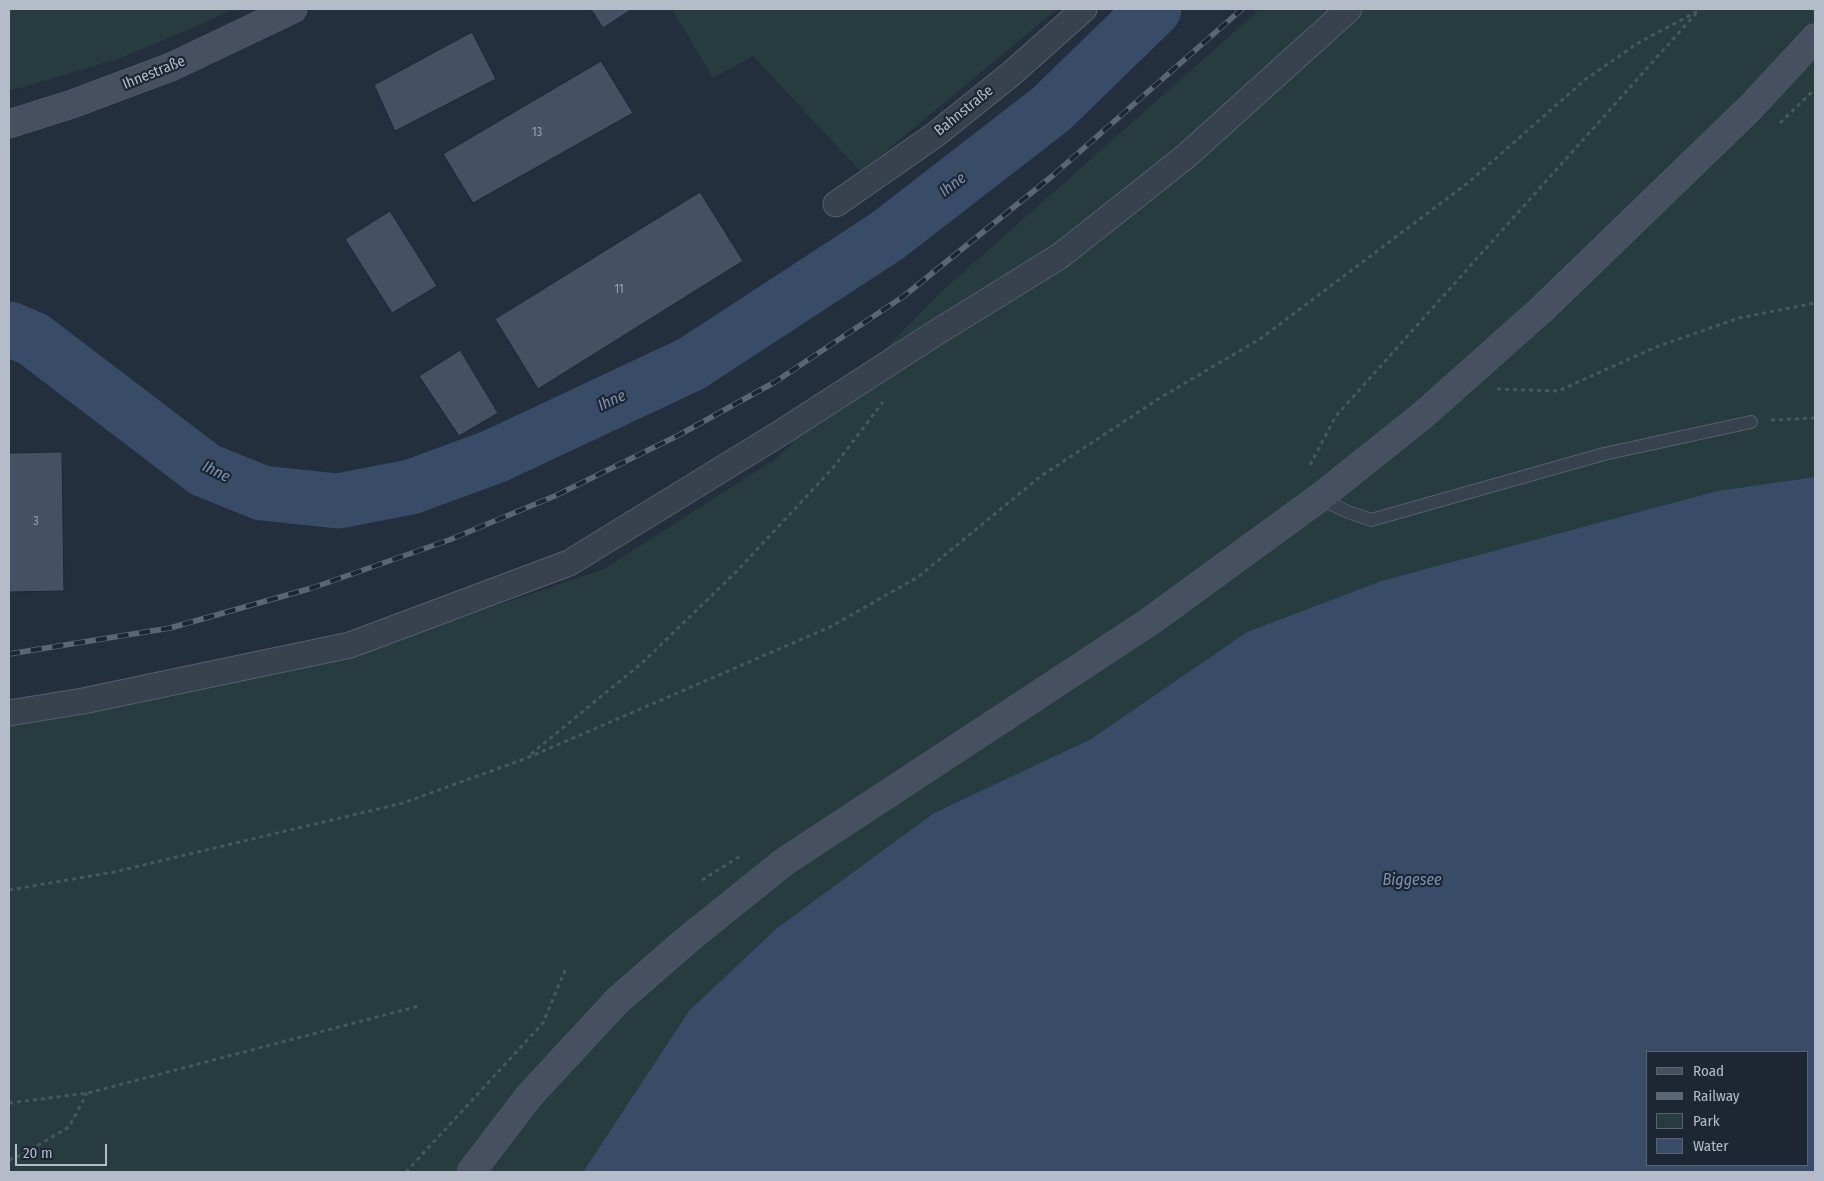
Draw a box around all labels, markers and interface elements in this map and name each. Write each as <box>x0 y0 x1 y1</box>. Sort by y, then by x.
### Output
street label: Ihnestraße <box>120 52 188 94</box>
street label: Bahnstraße <box>931 82 997 140</box>
house number: 13 <box>532 126 542 140</box>
water label: Ihne <box>936 169 970 201</box>
house number: 11 <box>614 283 624 297</box>
water label: Ihne <box>595 386 629 416</box>
water label: Ihne <box>199 457 233 487</box>
house number: 3 <box>33 515 39 529</box>
water label: Biggesee <box>1383 871 1441 891</box>
legend <box>1646 1051 1809 1166</box>
text: Road <box>1693 1062 1724 1080</box>
text: Railway <box>1693 1087 1740 1105</box>
text: Park <box>1693 1112 1720 1130</box>
scale bar <box>18 1134 110 1166</box>
text: Water <box>1693 1137 1728 1155</box>
text: 20 m <box>23 1144 53 1162</box>

